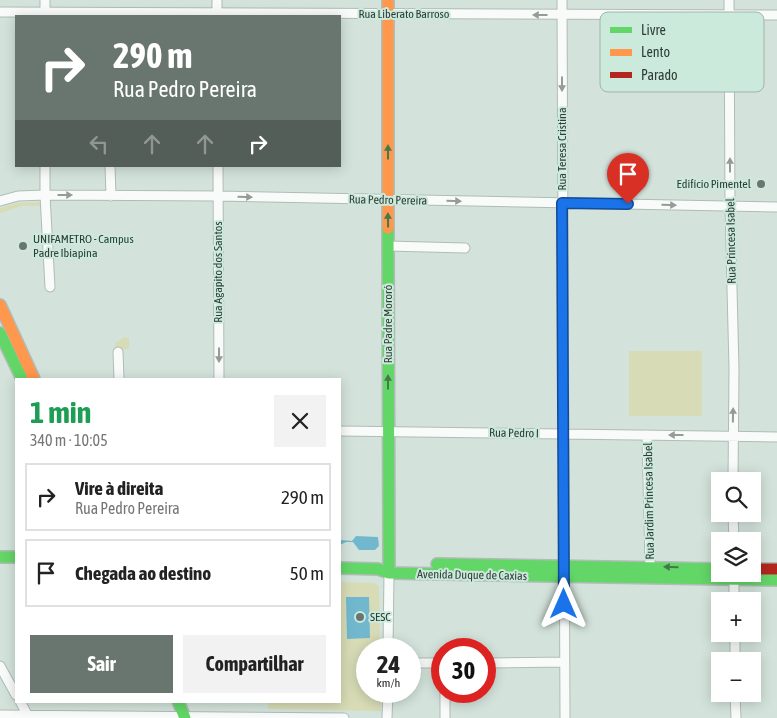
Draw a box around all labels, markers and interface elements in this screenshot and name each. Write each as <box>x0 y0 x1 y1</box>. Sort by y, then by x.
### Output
street label: Rua Liberato Barroso <box>359 7 450 21</box>
one-way arrow <box>532 11 548 19</box>
legend <box>600 12 764 92</box>
text: Livre <box>641 22 666 38</box>
icon: right <box>30 35 95 100</box>
text: 290 m <box>113 35 192 75</box>
text: Lento <box>641 44 670 60</box>
text: Parado <box>641 67 678 83</box>
text: Rua Pedro Pereira <box>113 76 257 102</box>
one-way arrow <box>558 76 566 92</box>
street label: Rua Teresa Cristina <box>555 107 569 191</box>
icon: left <box>85 130 113 158</box>
icon: ahead <box>138 130 166 158</box>
icon: ahead <box>191 130 219 158</box>
icon: right <box>244 130 272 158</box>
one-way arrow <box>384 143 392 159</box>
pin <box>607 153 649 204</box>
one-way arrow <box>726 157 734 173</box>
icon: arrive <box>614 160 642 188</box>
place label: Edifício Pimentel <box>677 177 752 191</box>
marker: Edifício Pimentel <box>755 178 767 190</box>
one-way arrow <box>58 191 74 199</box>
street label: Rua Pedro Pereira <box>349 192 427 208</box>
one-way arrow <box>238 193 254 201</box>
one-way arrow <box>446 197 462 205</box>
street label: Rua Princesa Isabel <box>723 197 739 284</box>
one-way arrow <box>661 201 677 209</box>
one-way arrow <box>384 212 392 228</box>
street label: Rua Agapito dos Santos <box>211 221 225 323</box>
place label: UNIFAMETRO - Campus Padre Ibiapina <box>33 232 134 260</box>
marker: UNIFAMETRO - Campus Padre Ibiapina <box>17 240 29 252</box>
street label: Rua Padre Mororó <box>381 284 395 363</box>
one-way arrow <box>215 347 223 363</box>
one-way arrow <box>384 374 392 390</box>
text: 1 min <box>30 395 91 429</box>
button: close <box>274 395 326 447</box>
one-way arrow <box>729 407 737 423</box>
street label: Rua Pedro I <box>489 426 539 440</box>
text: 340 m · 10:05 <box>30 431 108 449</box>
one-way arrow <box>668 431 684 439</box>
street label: Rua Jardim Princesa Isabel <box>641 441 657 560</box>
map controls <box>711 472 761 702</box>
button: search <box>711 472 761 522</box>
text: Vire à direita <box>75 477 163 499</box>
icon: right <box>32 483 60 511</box>
text: 290 m <box>281 486 324 508</box>
text: Rua Pedro Pereira <box>75 499 180 517</box>
button: layers <box>711 532 761 582</box>
icon: arrive <box>32 559 60 587</box>
text: Chegada ao destino <box>75 562 211 584</box>
text: 50 m <box>290 562 324 584</box>
one-way arrow <box>663 563 679 571</box>
street label: Avenida Duque de Caxias <box>417 567 527 583</box>
position arrow <box>537 577 589 629</box>
button: + <box>711 592 761 642</box>
place label: SESC <box>370 610 391 624</box>
marker: SESC <box>354 611 366 623</box>
button: Sair <box>30 635 173 693</box>
button: Compartilhar <box>183 635 326 693</box>
speed limit sign: 30 <box>431 638 496 703</box>
text: 24 <box>377 650 400 678</box>
button: − <box>711 652 761 702</box>
text: km/h <box>377 676 400 690</box>

